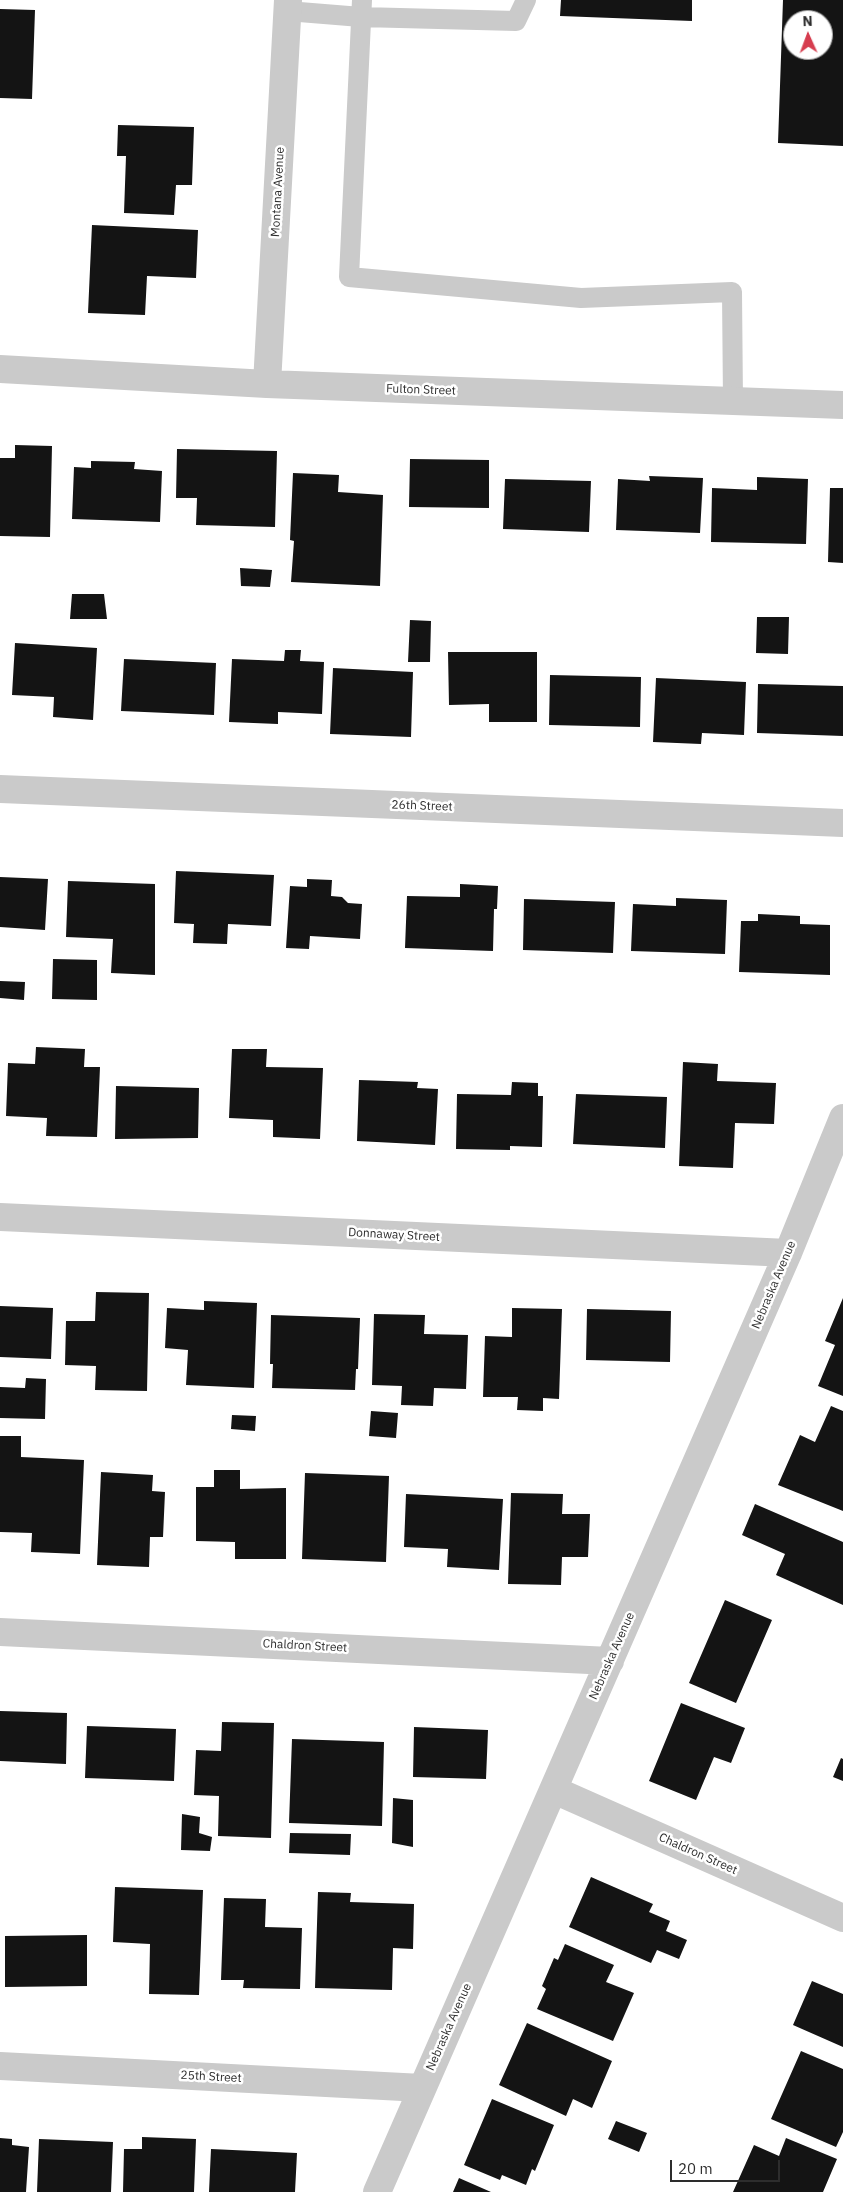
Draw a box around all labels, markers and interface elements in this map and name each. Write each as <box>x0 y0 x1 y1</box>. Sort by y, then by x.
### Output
north arrow <box>783 10 833 60</box>
text: N <box>802 12 813 30</box>
street label: Montana Avenue <box>268 147 288 237</box>
street label: Fulton Street <box>386 382 456 398</box>
street label: 26th Street <box>391 798 453 814</box>
street label: Donnaway Street <box>348 1225 440 1245</box>
street label: Nebraska Avenue <box>749 1239 799 1331</box>
street label: Nebraska Avenue <box>586 1610 638 1702</box>
street label: Chaldron Street <box>262 1637 348 1655</box>
street label: Chaldron Street <box>656 1830 740 1878</box>
street label: Nebraska Avenue <box>423 1981 475 2073</box>
street label: 25th Street <box>180 2068 242 2086</box>
scale bar <box>673 2150 783 2182</box>
text: 20 m <box>678 2159 713 2178</box>

